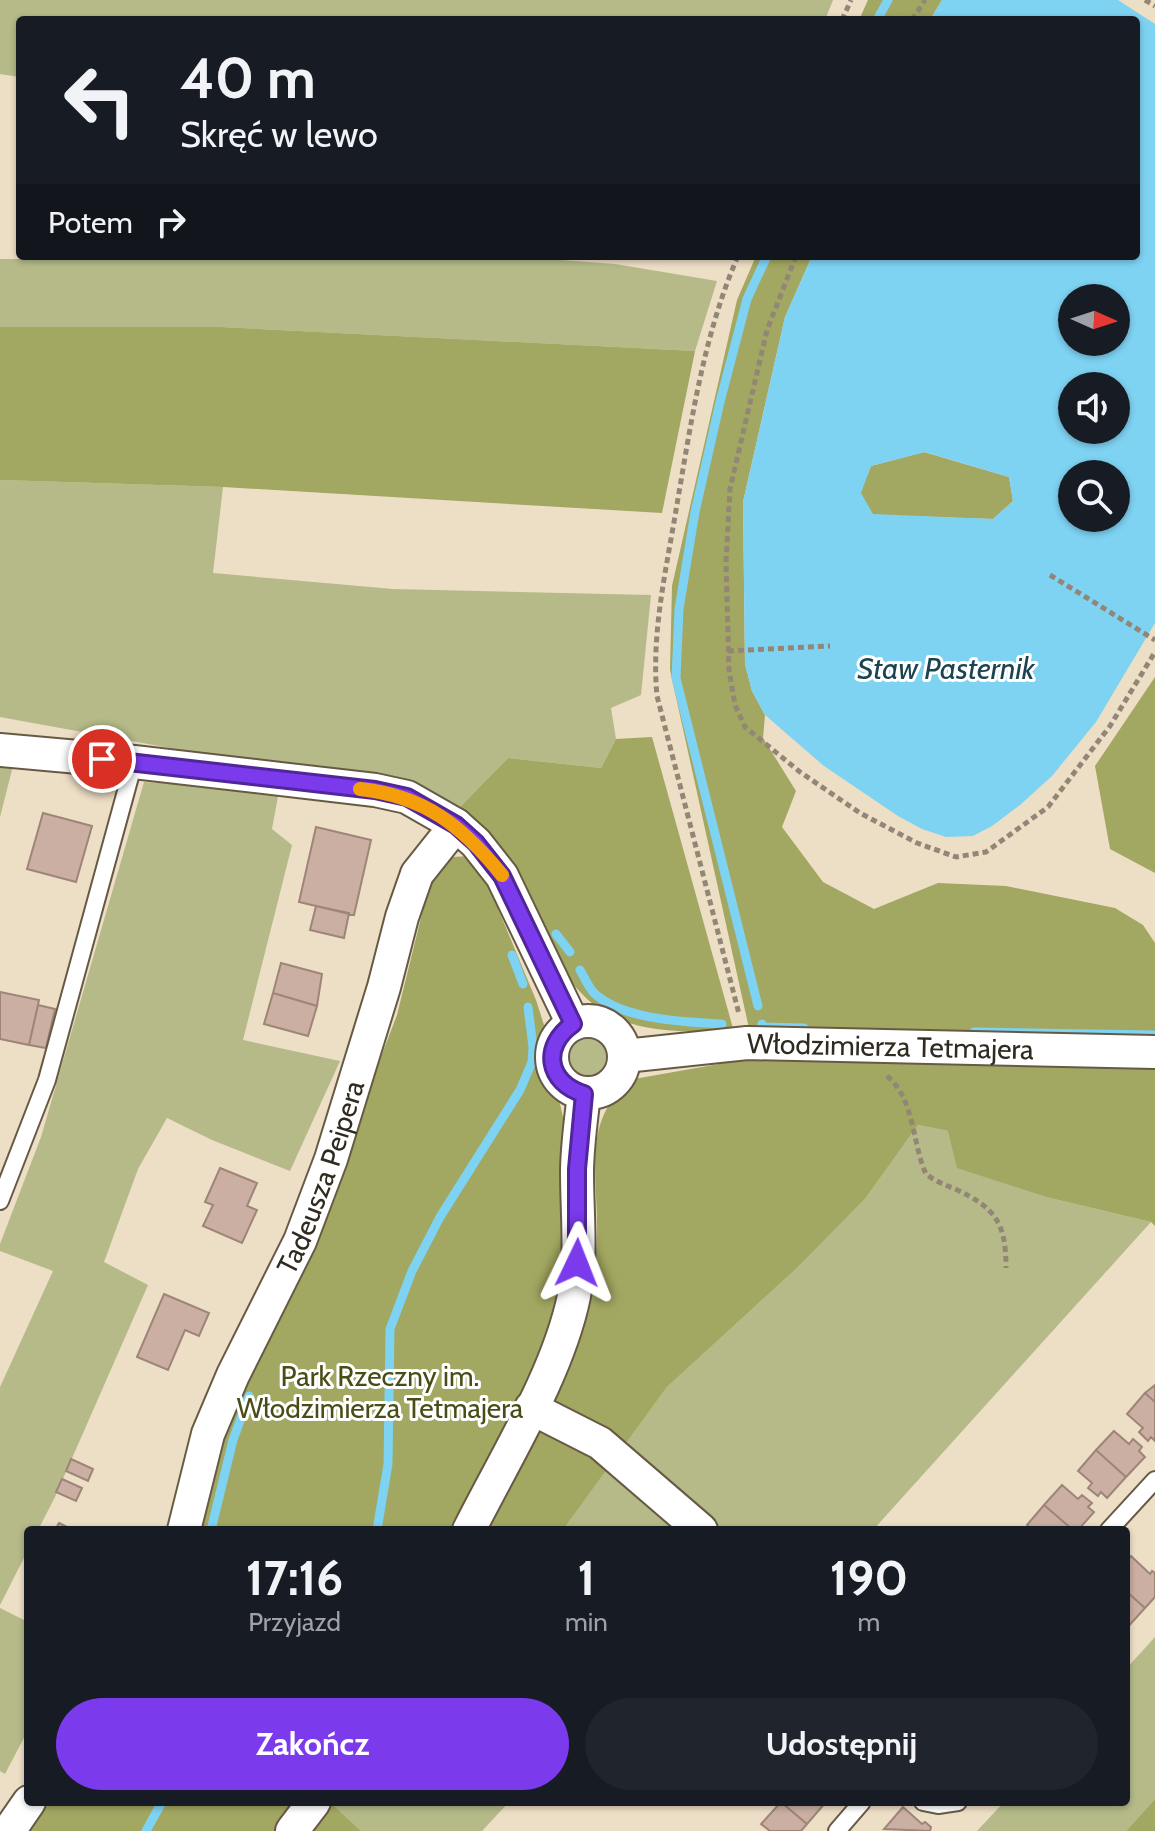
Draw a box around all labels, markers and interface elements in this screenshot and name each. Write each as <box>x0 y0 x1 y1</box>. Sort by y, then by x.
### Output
text: 40 m <box>180 44 316 112</box>
icon: left <box>48 48 152 152</box>
text: Skręć w lewo <box>180 112 378 156</box>
icon: right <box>149 200 193 244</box>
text: Potem <box>48 204 133 241</box>
north arrow <box>1058 284 1130 356</box>
map controls <box>1058 284 1130 532</box>
button: sound <box>1058 372 1130 444</box>
button: search <box>1058 460 1130 532</box>
water label: Staw Pasternik <box>857 650 1036 687</box>
pin <box>68 725 136 793</box>
icon: arrive <box>80 737 124 781</box>
street label: Włodzimierza Tetmajera <box>747 1026 1035 1066</box>
street label: Tadeusza Peipera <box>269 1076 371 1280</box>
position arrow <box>535 1221 619 1305</box>
park label: Park Rzeczny im. Włodzimierza Tetmajera <box>237 1359 524 1425</box>
text: 17:16 <box>246 1549 343 1607</box>
text: 1 <box>578 1549 595 1607</box>
text: 190 <box>830 1549 908 1607</box>
text: Przyjazd <box>248 1606 341 1638</box>
text: min <box>565 1606 608 1638</box>
text: m <box>858 1606 880 1638</box>
button: Zakończ <box>56 1698 569 1790</box>
button: Udostępnij <box>585 1698 1098 1790</box>

